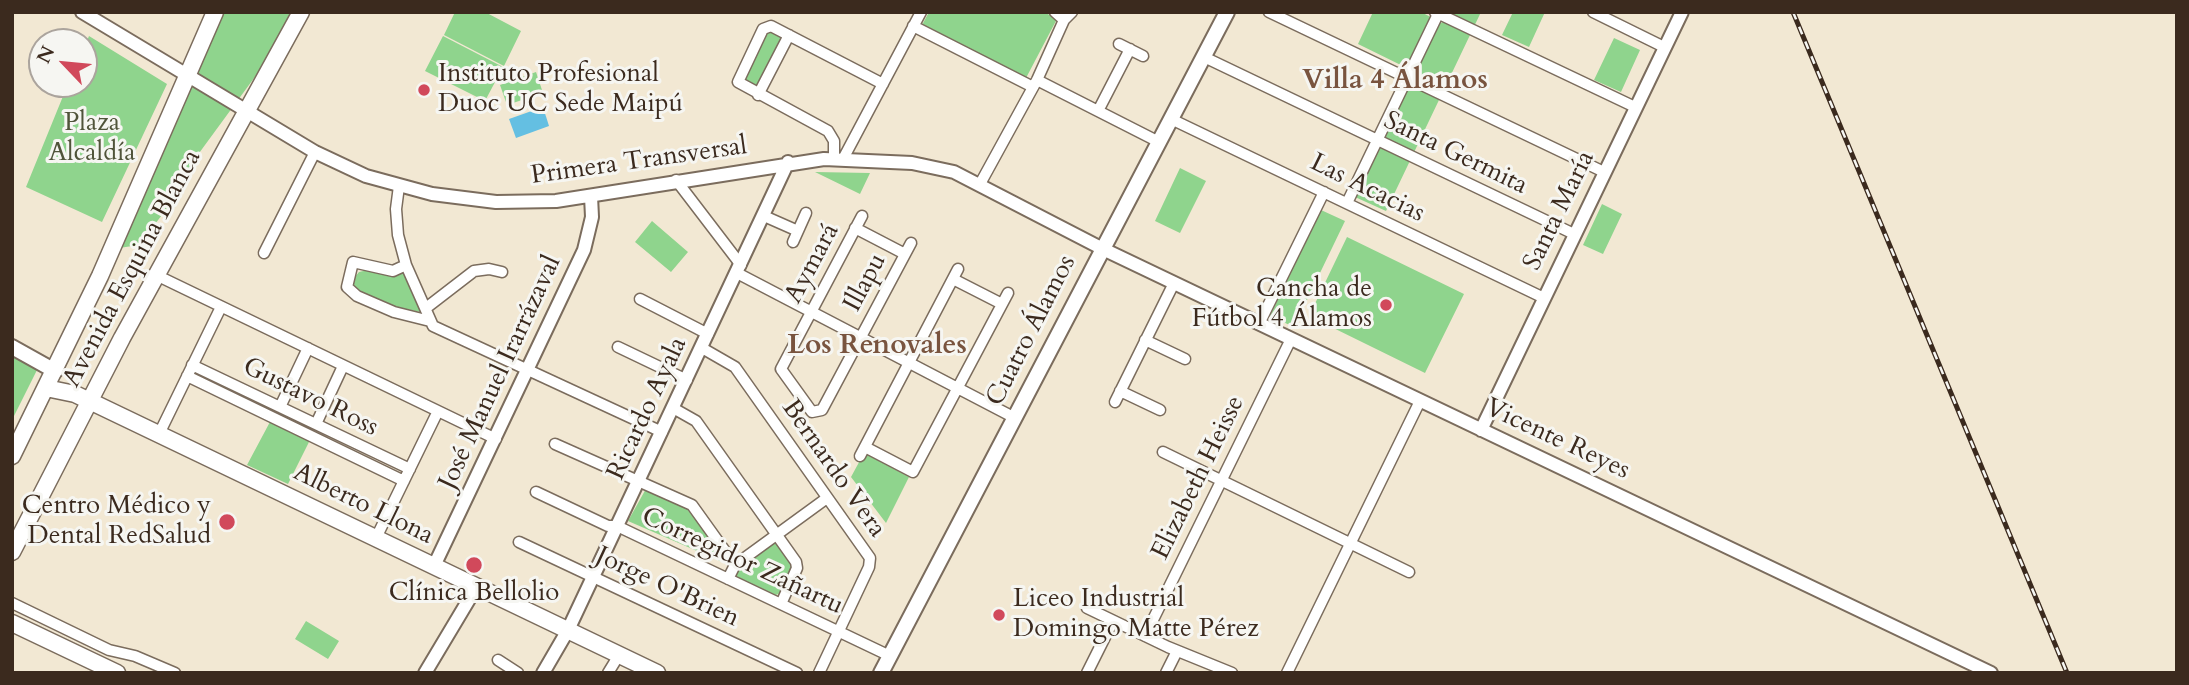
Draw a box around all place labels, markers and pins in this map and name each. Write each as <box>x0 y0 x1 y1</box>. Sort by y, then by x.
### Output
place label: Instituto Profesional Duoc UC Sede Maipú <box>438 59 683 120</box>
marker: Instituto Profesional Duoc UC Sede Maipú <box>416 82 432 98</box>
place label: Cancha de Fútbol 4 Álamos <box>1192 274 1372 336</box>
marker: Cancha de Fútbol 4 Álamos <box>1378 297 1394 313</box>
place label: Centro Médico y Dental RedSalud <box>22 491 211 552</box>
marker: Centro Médico y Dental RedSalud <box>217 512 237 532</box>
marker: Clínica Bellolio <box>464 555 484 575</box>
place label: Clínica Bellolio <box>389 578 559 610</box>
place label: Liceo Industrial Domingo Matte Pérez <box>1013 584 1259 646</box>
marker: Liceo Industrial Domingo Matte Pérez <box>991 607 1007 623</box>

